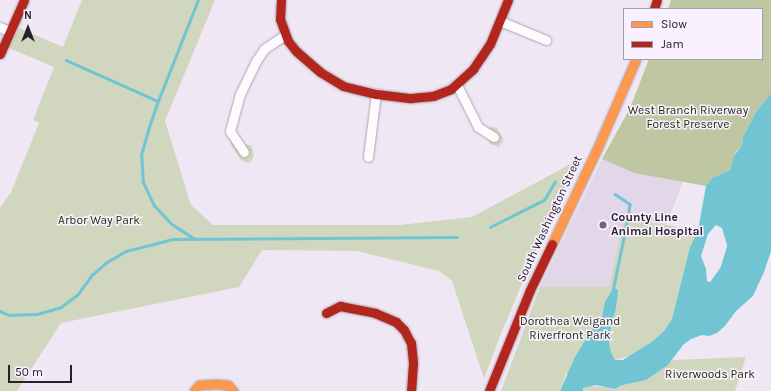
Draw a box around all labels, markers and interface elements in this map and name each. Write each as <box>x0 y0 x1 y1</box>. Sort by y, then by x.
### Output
north arrow <box>8 8 48 48</box>
legend <box>623 8 763 60</box>
text: N <box>24 9 32 22</box>
text: Slow <box>661 17 687 31</box>
text: Jam <box>661 37 684 51</box>
park label: West Branch Riverway Forest Preserve <box>628 104 748 132</box>
street label: South Washington Street <box>514 153 586 285</box>
place label: County Line Animal Hospital <box>611 211 703 239</box>
park label: Arbor Way Park <box>58 214 140 228</box>
marker: County Line Animal Hospital <box>598 220 608 230</box>
park label: Dorothea Weigand Riverfront Park <box>520 315 620 343</box>
scale bar <box>10 357 74 383</box>
text: 50 m <box>15 365 43 379</box>
park label: Riverwoods Park <box>665 368 755 382</box>

